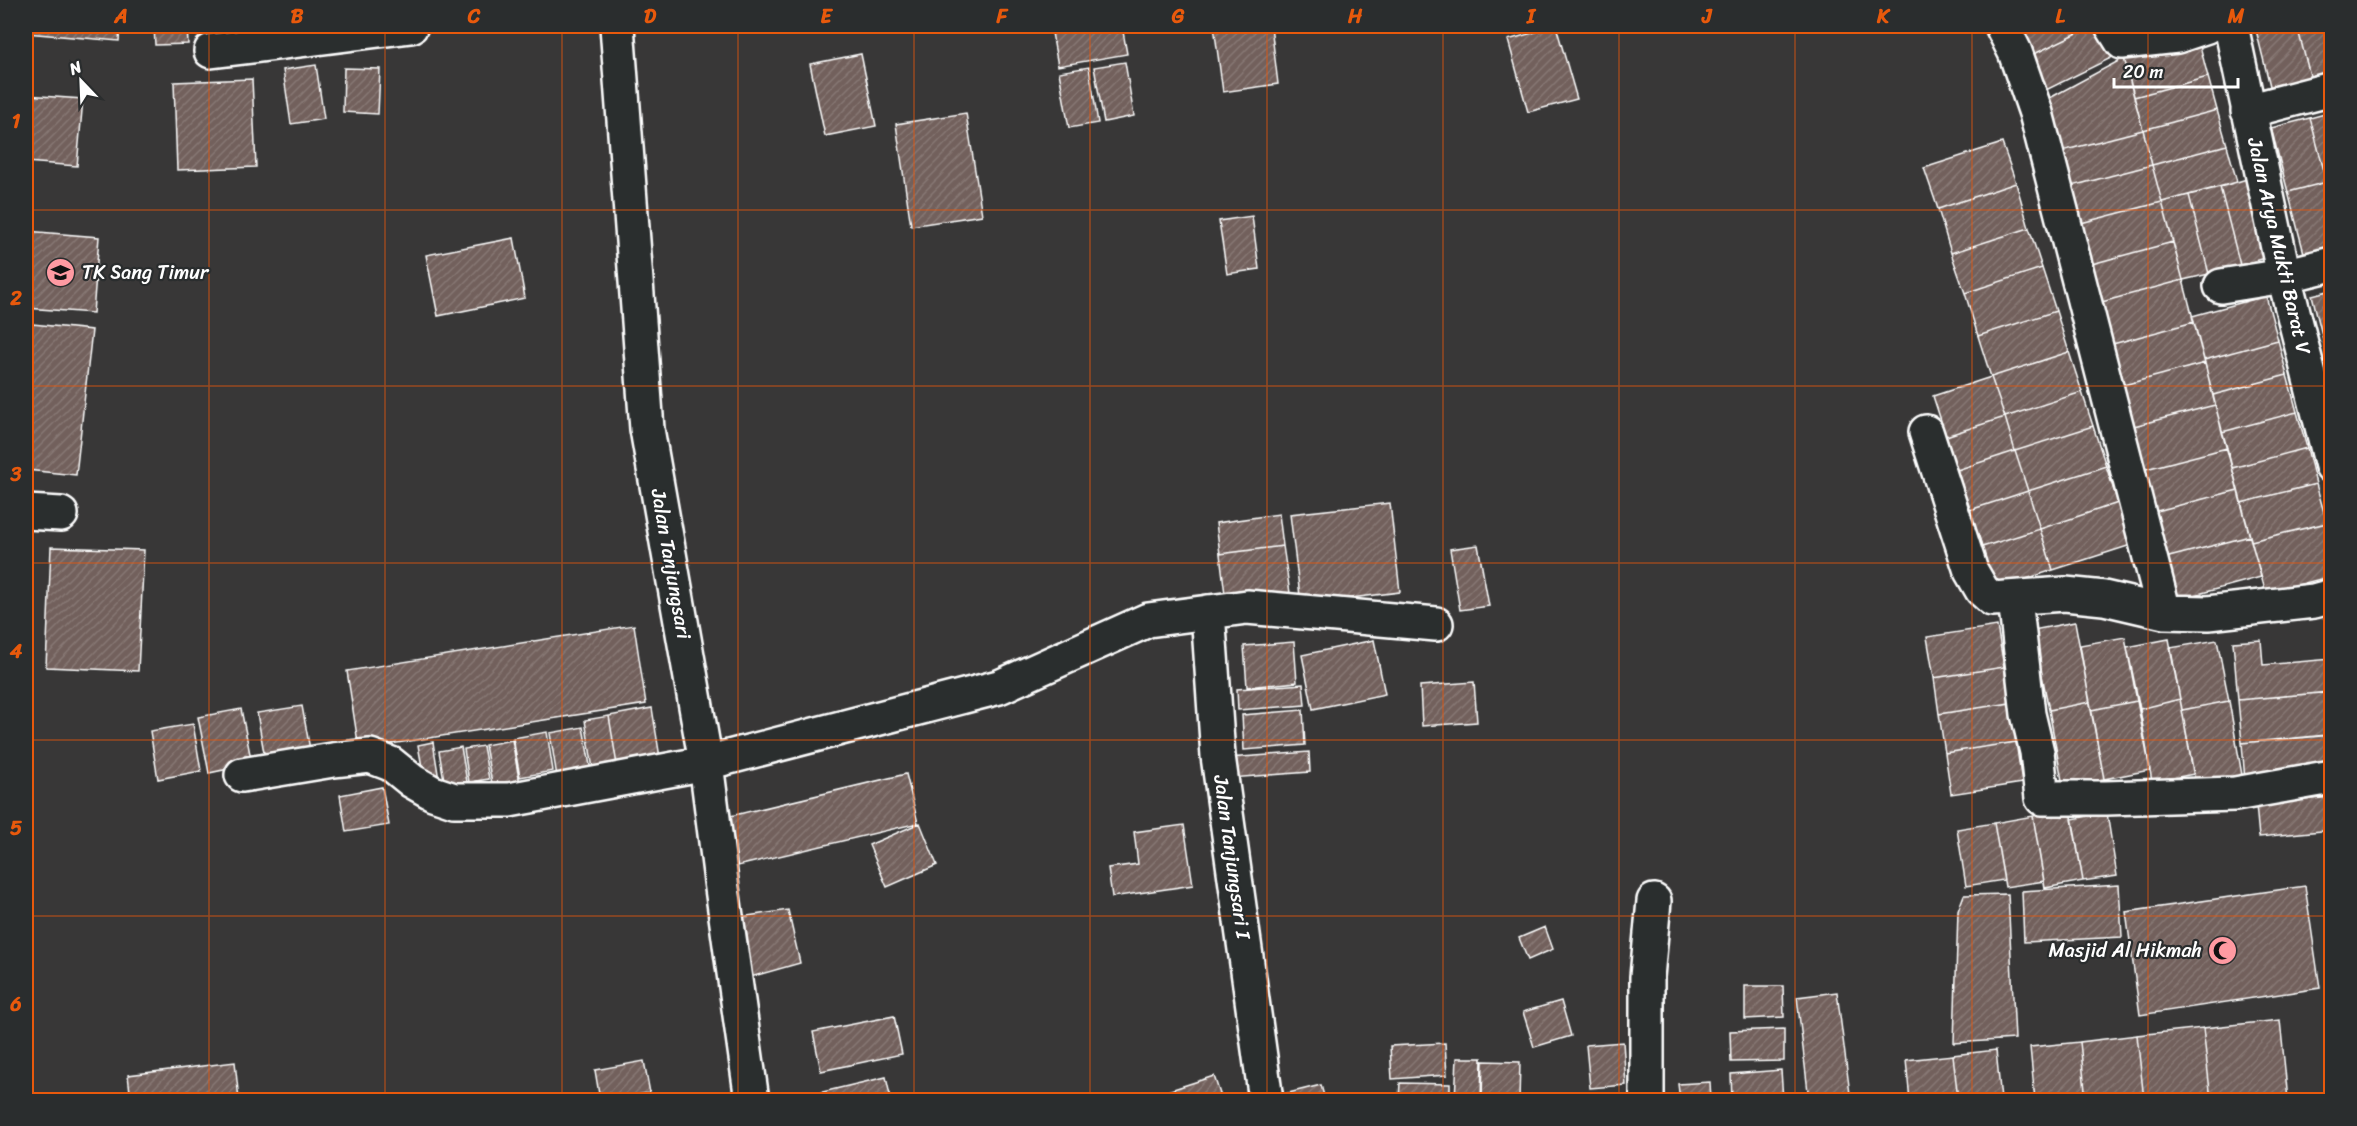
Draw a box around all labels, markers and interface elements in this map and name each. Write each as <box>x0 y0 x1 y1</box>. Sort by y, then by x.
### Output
text: A <box>113 0 128 34</box>
text: B <box>291 0 304 34</box>
text: C <box>467 0 481 34</box>
text: D <box>644 0 657 34</box>
text: E <box>820 0 833 34</box>
text: F <box>996 0 1009 34</box>
text: G <box>1171 0 1185 34</box>
text: H <box>1347 0 1363 34</box>
text: I <box>1526 0 1537 34</box>
text: J <box>1701 0 1713 34</box>
text: K <box>1876 0 1891 34</box>
text: L <box>2055 0 2065 34</box>
text: M <box>2227 0 2245 34</box>
north arrow <box>51 51 111 111</box>
scale bar <box>2114 51 2238 89</box>
text: N <box>64 52 87 84</box>
text: 20 m <box>2123 56 2163 88</box>
text: 1 <box>12 104 21 139</box>
street label: Jalan Arya Mukti Barat V <box>2237 133 2321 359</box>
place label: TK Sang Timur <box>82 255 210 290</box>
school or university icon: TK Sang Timur <box>45 256 77 288</box>
text: 2 <box>9 281 22 316</box>
text: 3 <box>10 457 22 492</box>
street label: Jalan Tanjungsari <box>640 485 702 642</box>
text: 4 <box>9 634 23 669</box>
street label: Jalan Tanjungsari I <box>1203 772 1261 942</box>
text: 5 <box>10 811 22 846</box>
place label: Masjid Al Hikmah <box>2048 933 2202 968</box>
mosque icon: Masjid Al Hikmah <box>2207 934 2239 966</box>
text: 6 <box>9 987 22 1022</box>

